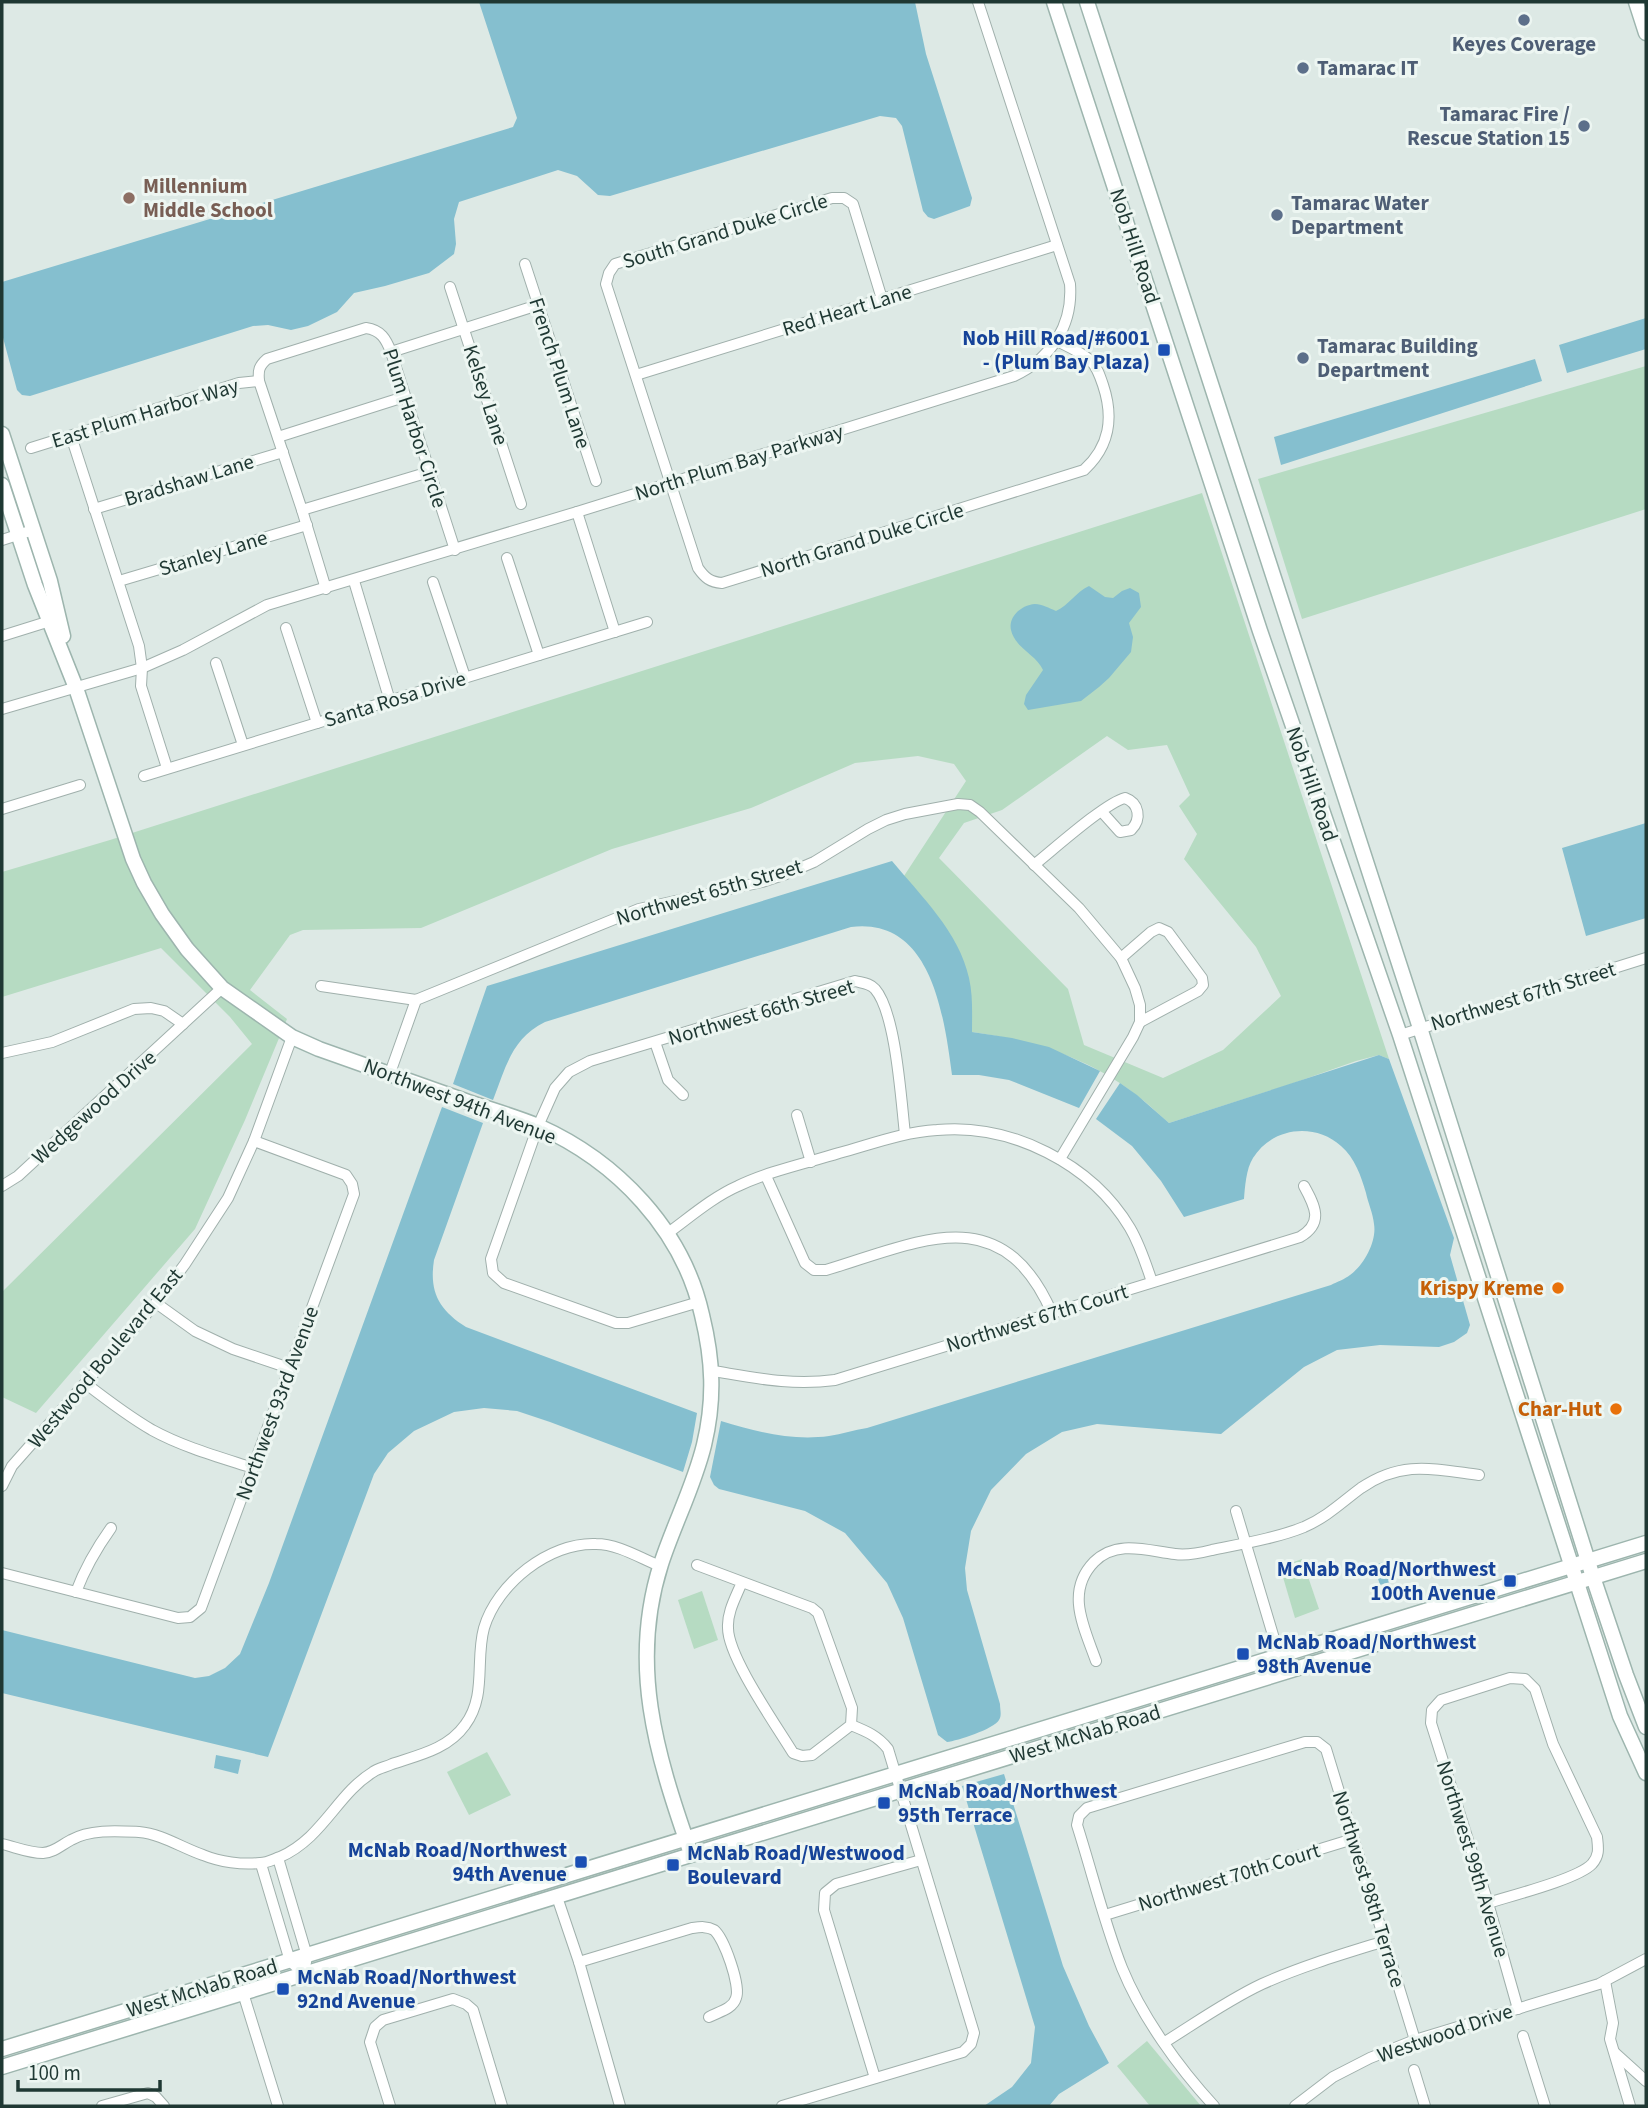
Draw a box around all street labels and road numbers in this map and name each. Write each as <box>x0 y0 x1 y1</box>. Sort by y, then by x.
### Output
street label: Nob Hill Road <box>1102 184 1168 308</box>
street label: South Grand Duke Circle <box>619 186 831 276</box>
street label: Red Heart Lane <box>779 276 915 344</box>
street label: French Plum Lane <box>521 294 599 452</box>
street label: Kelsey Lane <box>456 341 516 449</box>
street label: Plum Harbor Circle <box>375 344 455 512</box>
street label: East Plum Harbor Way <box>48 370 242 456</box>
street label: North Plum Bay Parkway <box>631 416 847 508</box>
street label: Bradshaw Lane <box>120 446 258 514</box>
street label: North Grand Duke Circle <box>757 495 967 585</box>
street label: Stanley Lane <box>155 522 271 584</box>
street label: Santa Rosa Drive <box>320 663 470 735</box>
street label: Nob Hill Road <box>1278 723 1346 845</box>
street label: Northwest 65th Street <box>613 851 805 933</box>
street label: Northwest 67th Street <box>1427 954 1619 1038</box>
street label: Northwest 66th Street <box>665 971 857 1053</box>
street label: Wedgewood Drive <box>25 1043 163 1171</box>
street label: Northwest 94th Avenue <box>359 1050 561 1152</box>
street label: Westwood Boulevard East <box>21 1261 189 1455</box>
street label: Northwest 67th Court <box>942 1276 1132 1360</box>
street label: Northwest 93rd Avenue <box>228 1302 326 1504</box>
street label: West McNab Road <box>1006 1697 1164 1771</box>
street label: Northwest 99th Avenue <box>1429 1757 1517 1961</box>
street label: Northwest 98th Terrace <box>1325 1787 1413 1991</box>
street label: Northwest 70th Court <box>1134 1835 1324 1919</box>
street label: West McNab Road <box>123 1951 281 2025</box>
street label: Westwood Drive <box>1373 1996 1517 2070</box>

